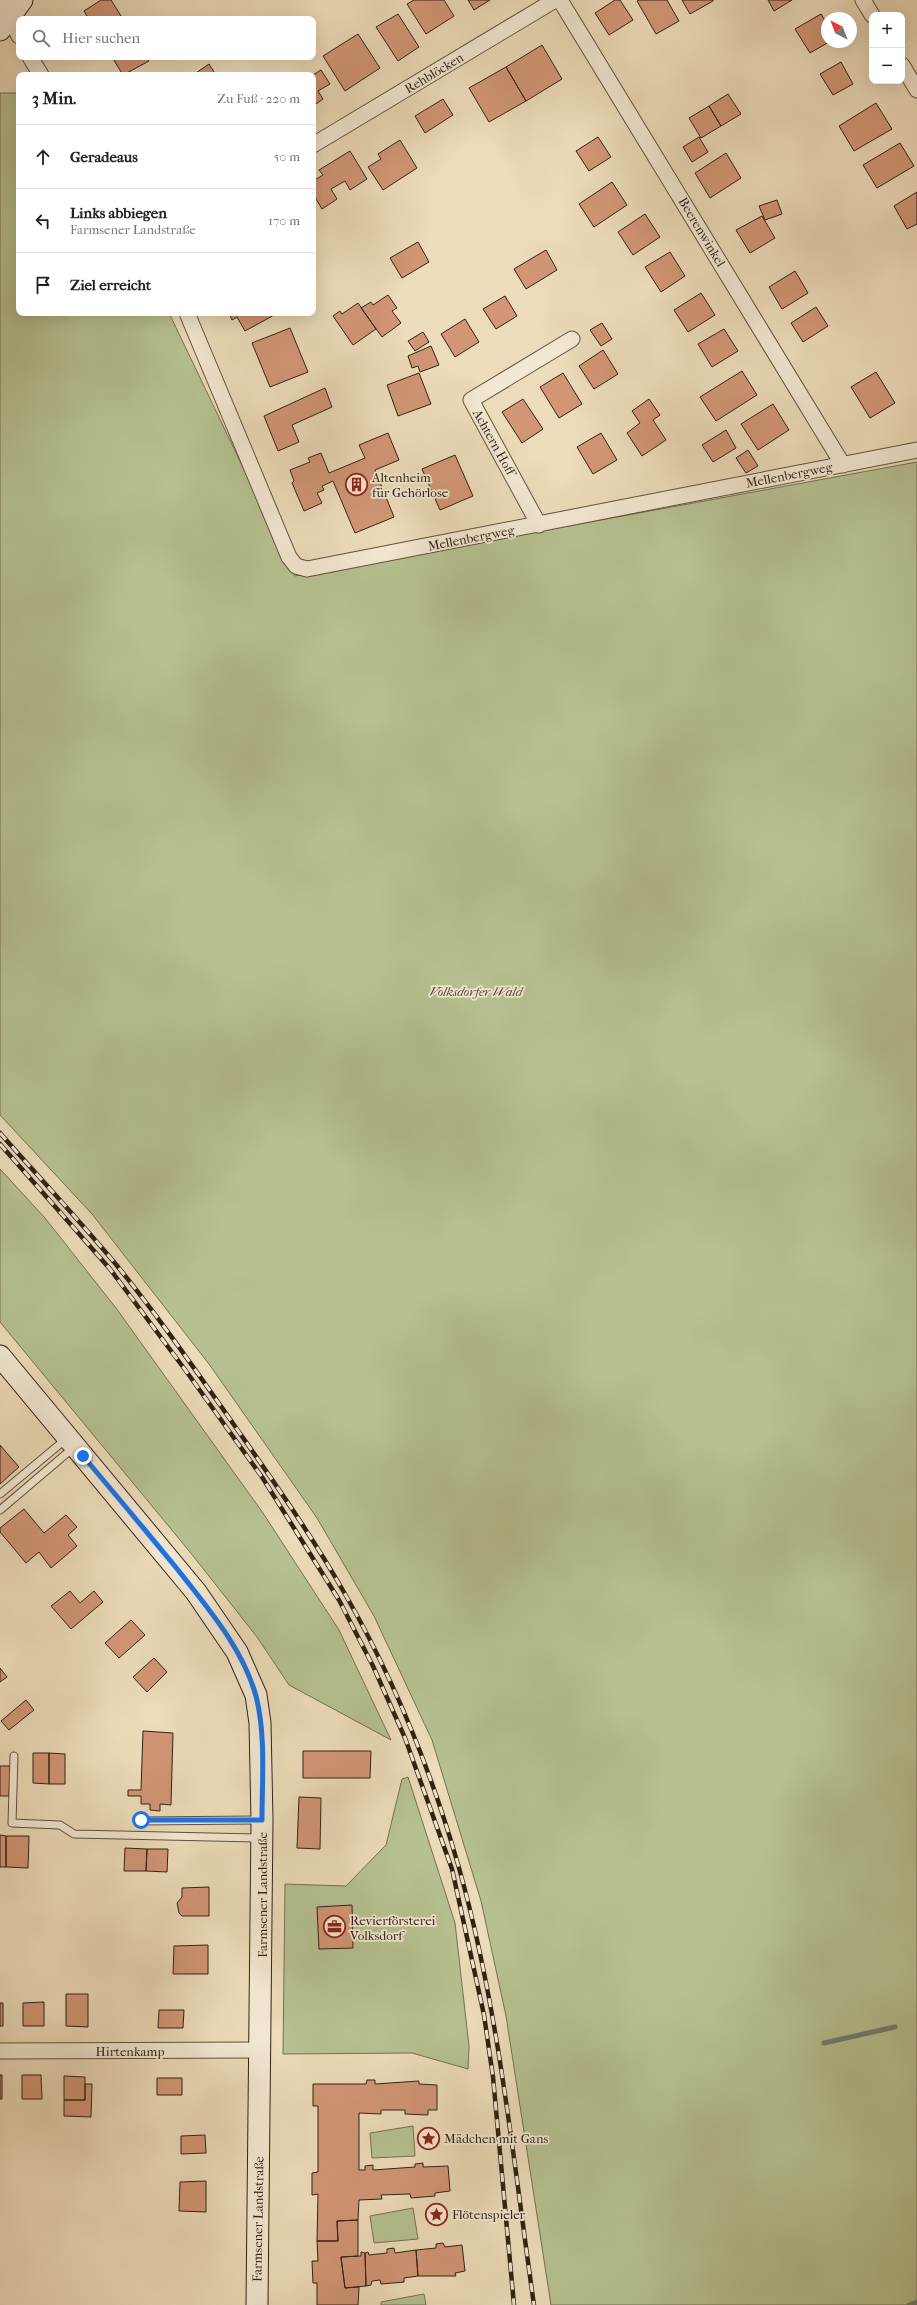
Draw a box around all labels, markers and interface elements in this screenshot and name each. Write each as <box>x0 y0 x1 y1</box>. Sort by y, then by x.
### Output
north arrow <box>821 12 857 48</box>
map controls <box>869 12 905 84</box>
button: + <box>869 12 905 48</box>
search box <box>16 16 316 60</box>
icon: search <box>30 27 52 49</box>
text: Hier suchen <box>62 29 140 47</box>
button: − <box>869 48 905 84</box>
street label: Rehblöcken <box>402 49 466 96</box>
text: 3 Min. <box>32 88 76 108</box>
text: Zu Fuß · 220 m <box>217 91 300 106</box>
icon: ahead <box>32 146 54 168</box>
text: Geradeaus <box>70 148 138 166</box>
text: 50 m <box>274 149 300 164</box>
street label: Beerenwinkel <box>675 195 729 270</box>
text: Links abbiegen <box>70 204 167 222</box>
icon: left <box>32 210 54 232</box>
text: 170 m <box>268 213 300 228</box>
text: Farmsener Landstraße <box>70 222 196 237</box>
icon: arrive <box>32 274 54 296</box>
text: Ziel erreicht <box>70 276 151 294</box>
street label: Achtern Hoff <box>469 406 520 480</box>
street label: Mellenbergweg <box>744 459 835 491</box>
place label: Altenheim für Gehörlose <box>371 470 449 500</box>
building icon: Altenheim für Gehörlose <box>344 471 370 497</box>
street label: Mellenbergweg <box>426 522 517 554</box>
park label: Volksdorfer Wald <box>430 984 525 999</box>
route end <box>74 1447 92 1465</box>
route start <box>132 1811 150 1829</box>
street label: Farmsener Landstraße <box>255 1832 270 1958</box>
place label: Revierförsterei Volksdorf <box>349 1913 436 1943</box>
office icon: Revierförsterei Volksdorf <box>322 1914 348 1940</box>
street label: Hirtenkamp <box>96 2044 164 2059</box>
place icon: Mädchen mit Gans <box>416 2125 442 2151</box>
place label: Mädchen mit Gans <box>444 2131 548 2146</box>
street label: Farmsener Landstraße <box>249 2155 267 2282</box>
place icon: Flötenspieler <box>424 2201 450 2227</box>
place label: Flötenspieler <box>452 2207 526 2222</box>

